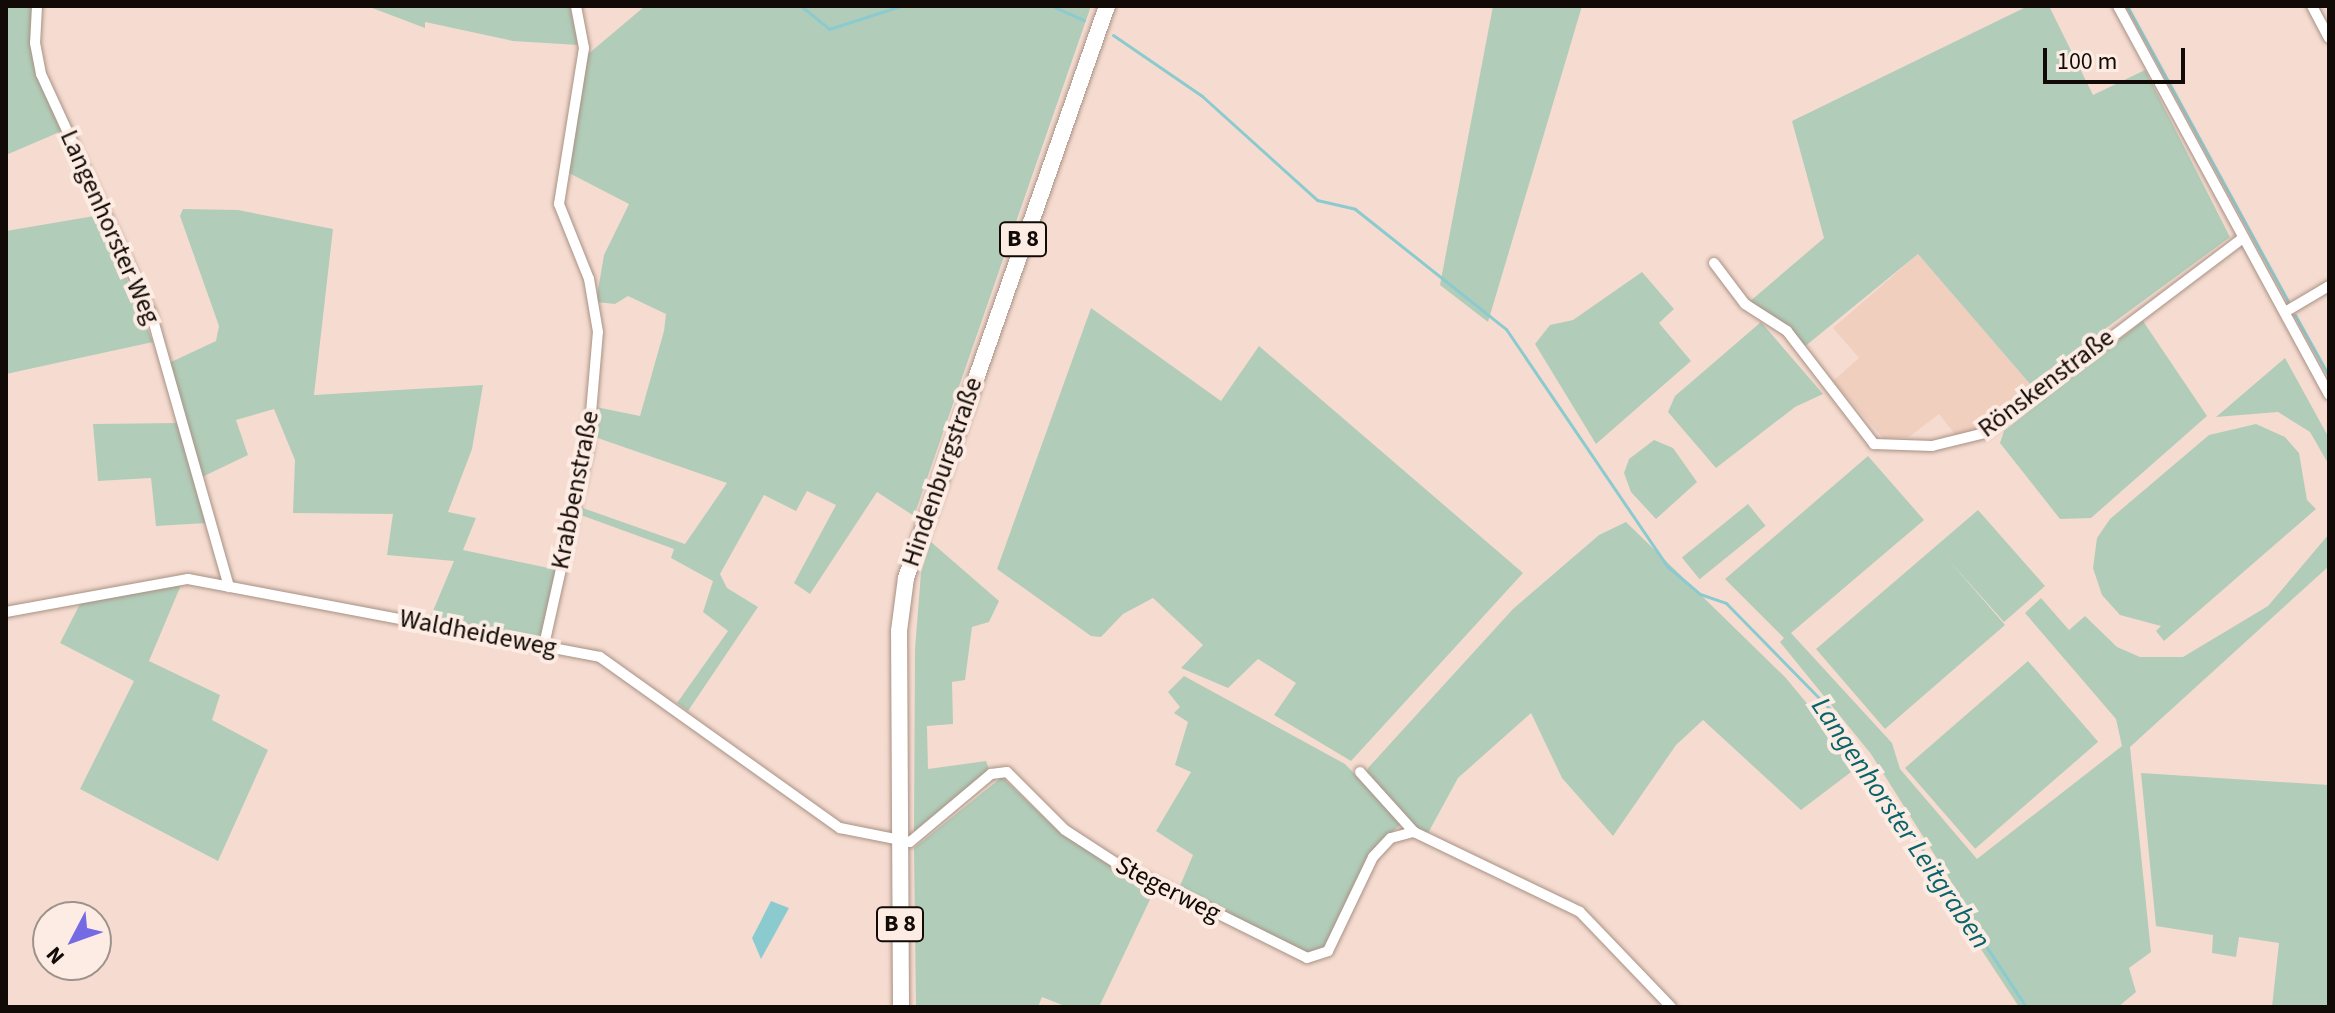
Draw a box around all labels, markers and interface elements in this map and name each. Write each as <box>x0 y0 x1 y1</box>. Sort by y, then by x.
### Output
scale bar <box>2047 32 2189 82</box>
text: 100 m <box>2057 44 2117 79</box>
street label: Langenhorster Weg <box>53 125 167 329</box>
road number: B 8 <box>999 219 1047 259</box>
street label: Rönskenstraße <box>1972 322 2120 444</box>
street label: Hindenburgstraße <box>895 373 989 571</box>
street label: Krabbenstraße <box>544 408 606 572</box>
street label: Waldheideweg <box>397 602 559 664</box>
water label: Langenhorster Leitgraben <box>1804 691 1998 955</box>
street label: Stegerweg <box>1110 849 1226 929</box>
north arrow <box>32 901 112 981</box>
road number: B 8 <box>876 904 924 944</box>
text: N <box>39 939 72 971</box>

